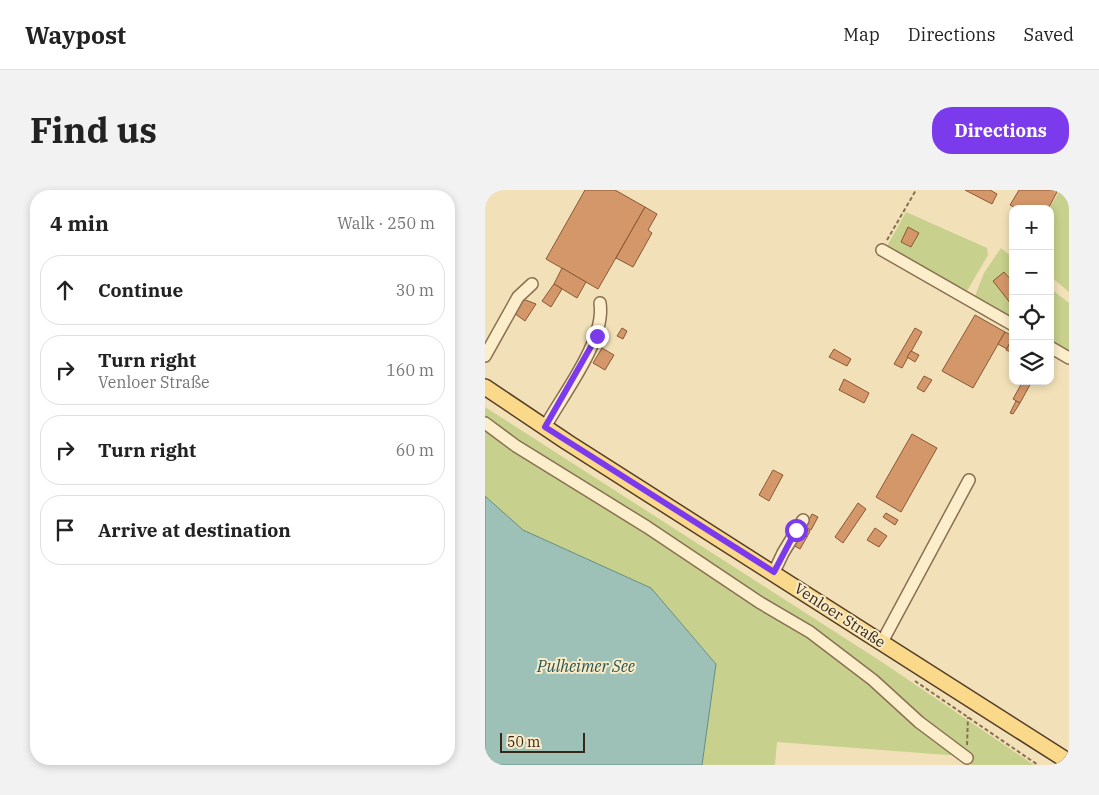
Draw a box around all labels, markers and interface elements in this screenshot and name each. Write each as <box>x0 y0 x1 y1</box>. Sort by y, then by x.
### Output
text: Waypost <box>25 19 126 51</box>
text: Map <box>843 23 880 46</box>
text: Directions <box>908 23 996 46</box>
text: Saved <box>1024 23 1074 46</box>
text: Find us <box>30 107 157 153</box>
button: Directions <box>932 107 1069 154</box>
map controls <box>1009 205 1054 385</box>
button: + <box>1009 205 1054 250</box>
text: 4 min <box>50 209 109 237</box>
text: Walk · 250 m <box>337 213 435 233</box>
button: − <box>1009 250 1054 295</box>
icon: ahead <box>51 276 79 304</box>
text: Continue <box>98 278 183 302</box>
text: 30 m <box>396 280 434 300</box>
button: locate <box>1009 295 1054 340</box>
route end <box>586 325 609 348</box>
button: layers <box>1009 340 1054 385</box>
text: Turn right <box>98 348 196 372</box>
icon: right <box>51 356 79 384</box>
text: 160 m <box>386 360 434 380</box>
text: Venloer Straße <box>98 372 210 392</box>
icon: right <box>51 436 79 464</box>
text: Turn right <box>98 438 196 462</box>
text: 60 m <box>396 440 434 460</box>
icon: arrive <box>51 516 79 544</box>
text: Arrive at destination <box>98 518 291 542</box>
route start <box>785 519 808 542</box>
street label: Venloer Straße <box>791 579 889 651</box>
water label: Pulheimer See <box>536 656 635 676</box>
scale bar <box>500 730 585 753</box>
text: 50 m <box>507 733 540 751</box>

